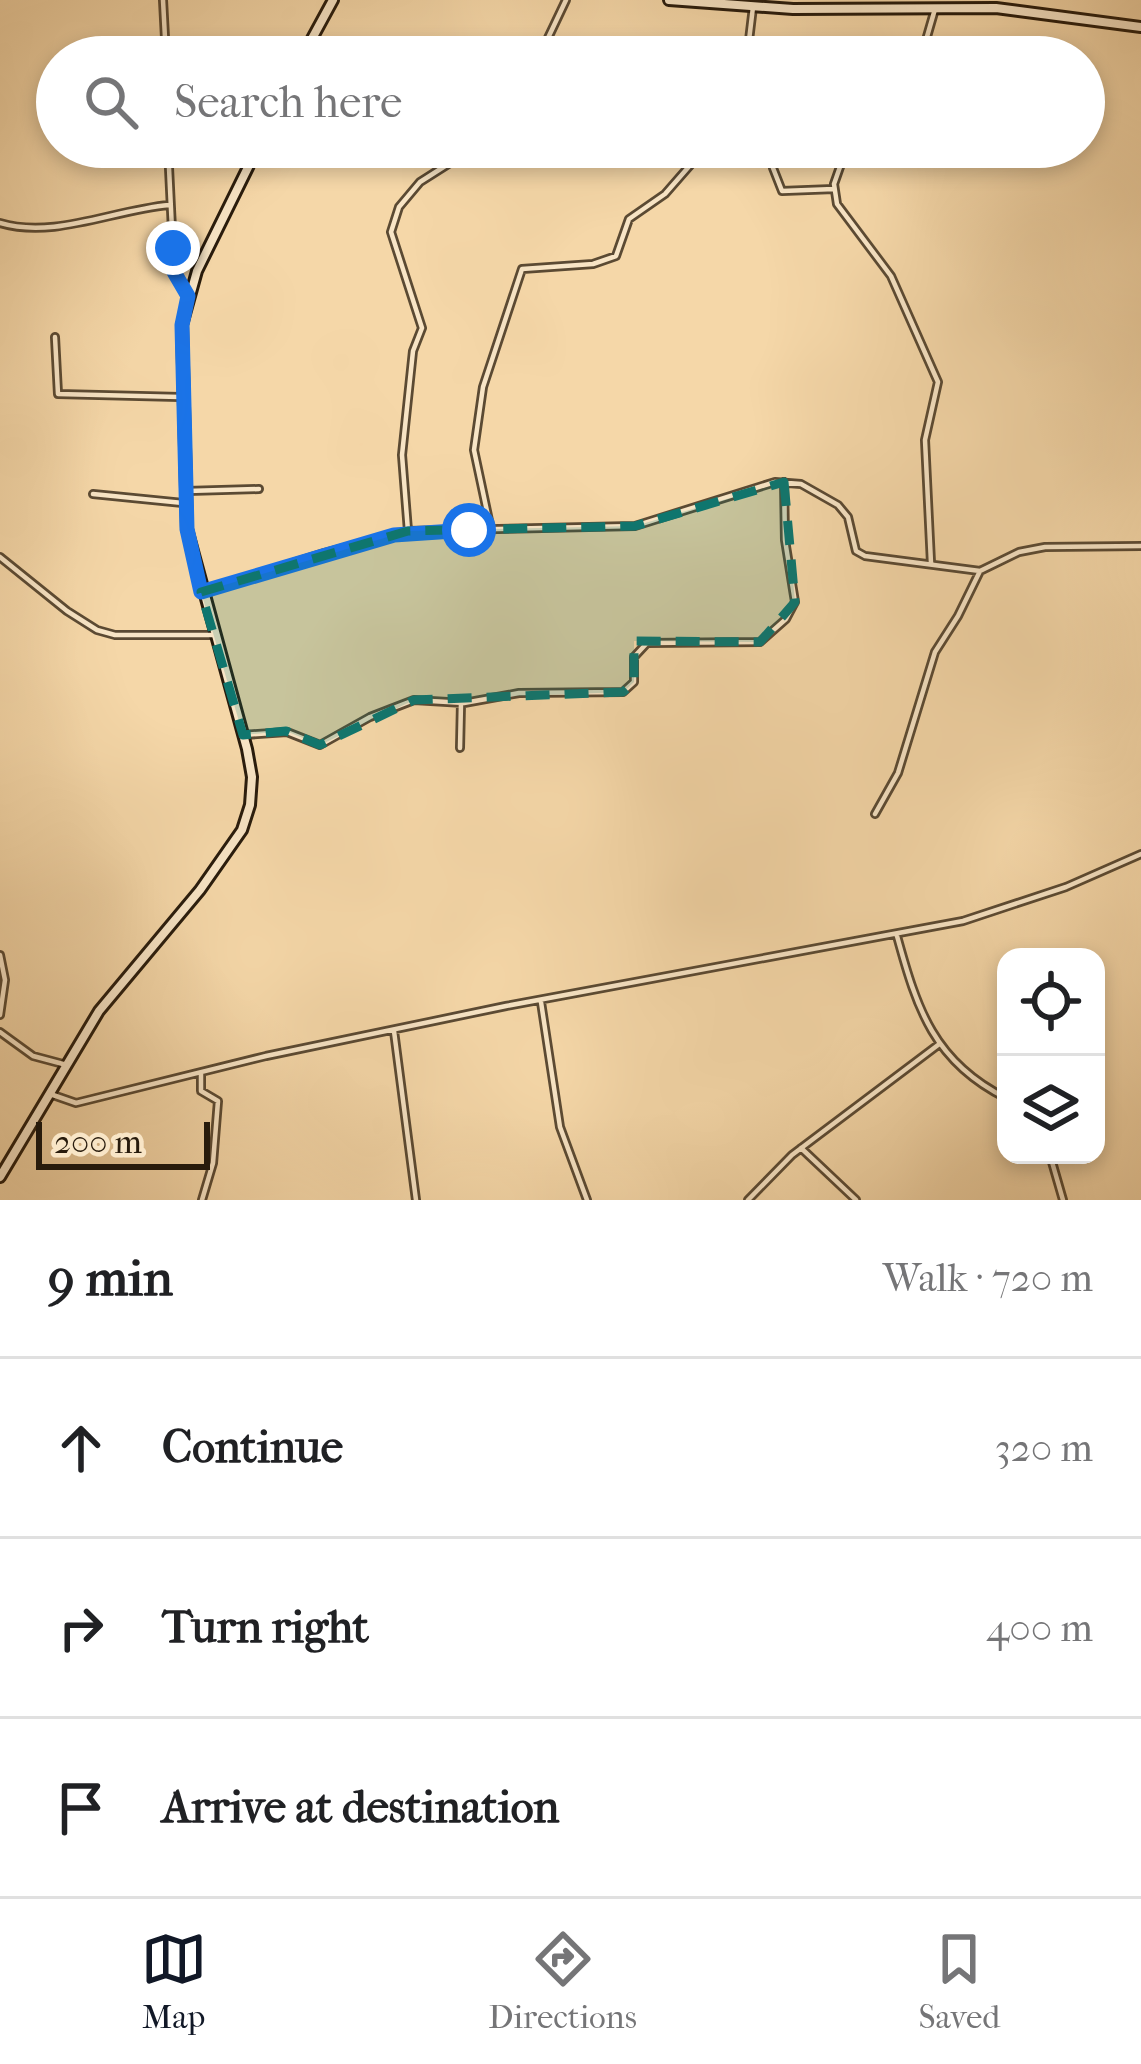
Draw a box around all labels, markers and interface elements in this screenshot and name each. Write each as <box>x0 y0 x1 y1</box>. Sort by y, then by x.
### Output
search box <box>36 36 1105 168</box>
icon: search <box>78 69 144 135</box>
text: Search here <box>174 76 402 129</box>
route end <box>146 221 200 275</box>
route start <box>442 503 496 557</box>
map controls <box>997 948 1105 1164</box>
button: locate <box>997 948 1105 1056</box>
button: layers <box>997 1056 1105 1164</box>
scale bar <box>36 1116 210 1169</box>
text: 200 m <box>54 1123 142 1162</box>
text: 9 min <box>48 1248 173 1308</box>
text: Walk · 720 m <box>883 1255 1093 1301</box>
icon: ahead <box>48 1415 114 1481</box>
text: Continue <box>162 1421 343 1474</box>
text: 320 m <box>995 1425 1093 1471</box>
icon: right <box>48 1595 114 1661</box>
text: Turn right <box>162 1601 369 1654</box>
text: 400 m <box>986 1605 1093 1651</box>
icon: arrive <box>48 1775 114 1841</box>
text: Arrive at destination <box>162 1781 559 1834</box>
tab: Map <box>141 1926 207 2037</box>
tab: Directions <box>488 1926 637 2037</box>
tab: Saved <box>918 1926 1000 2037</box>

